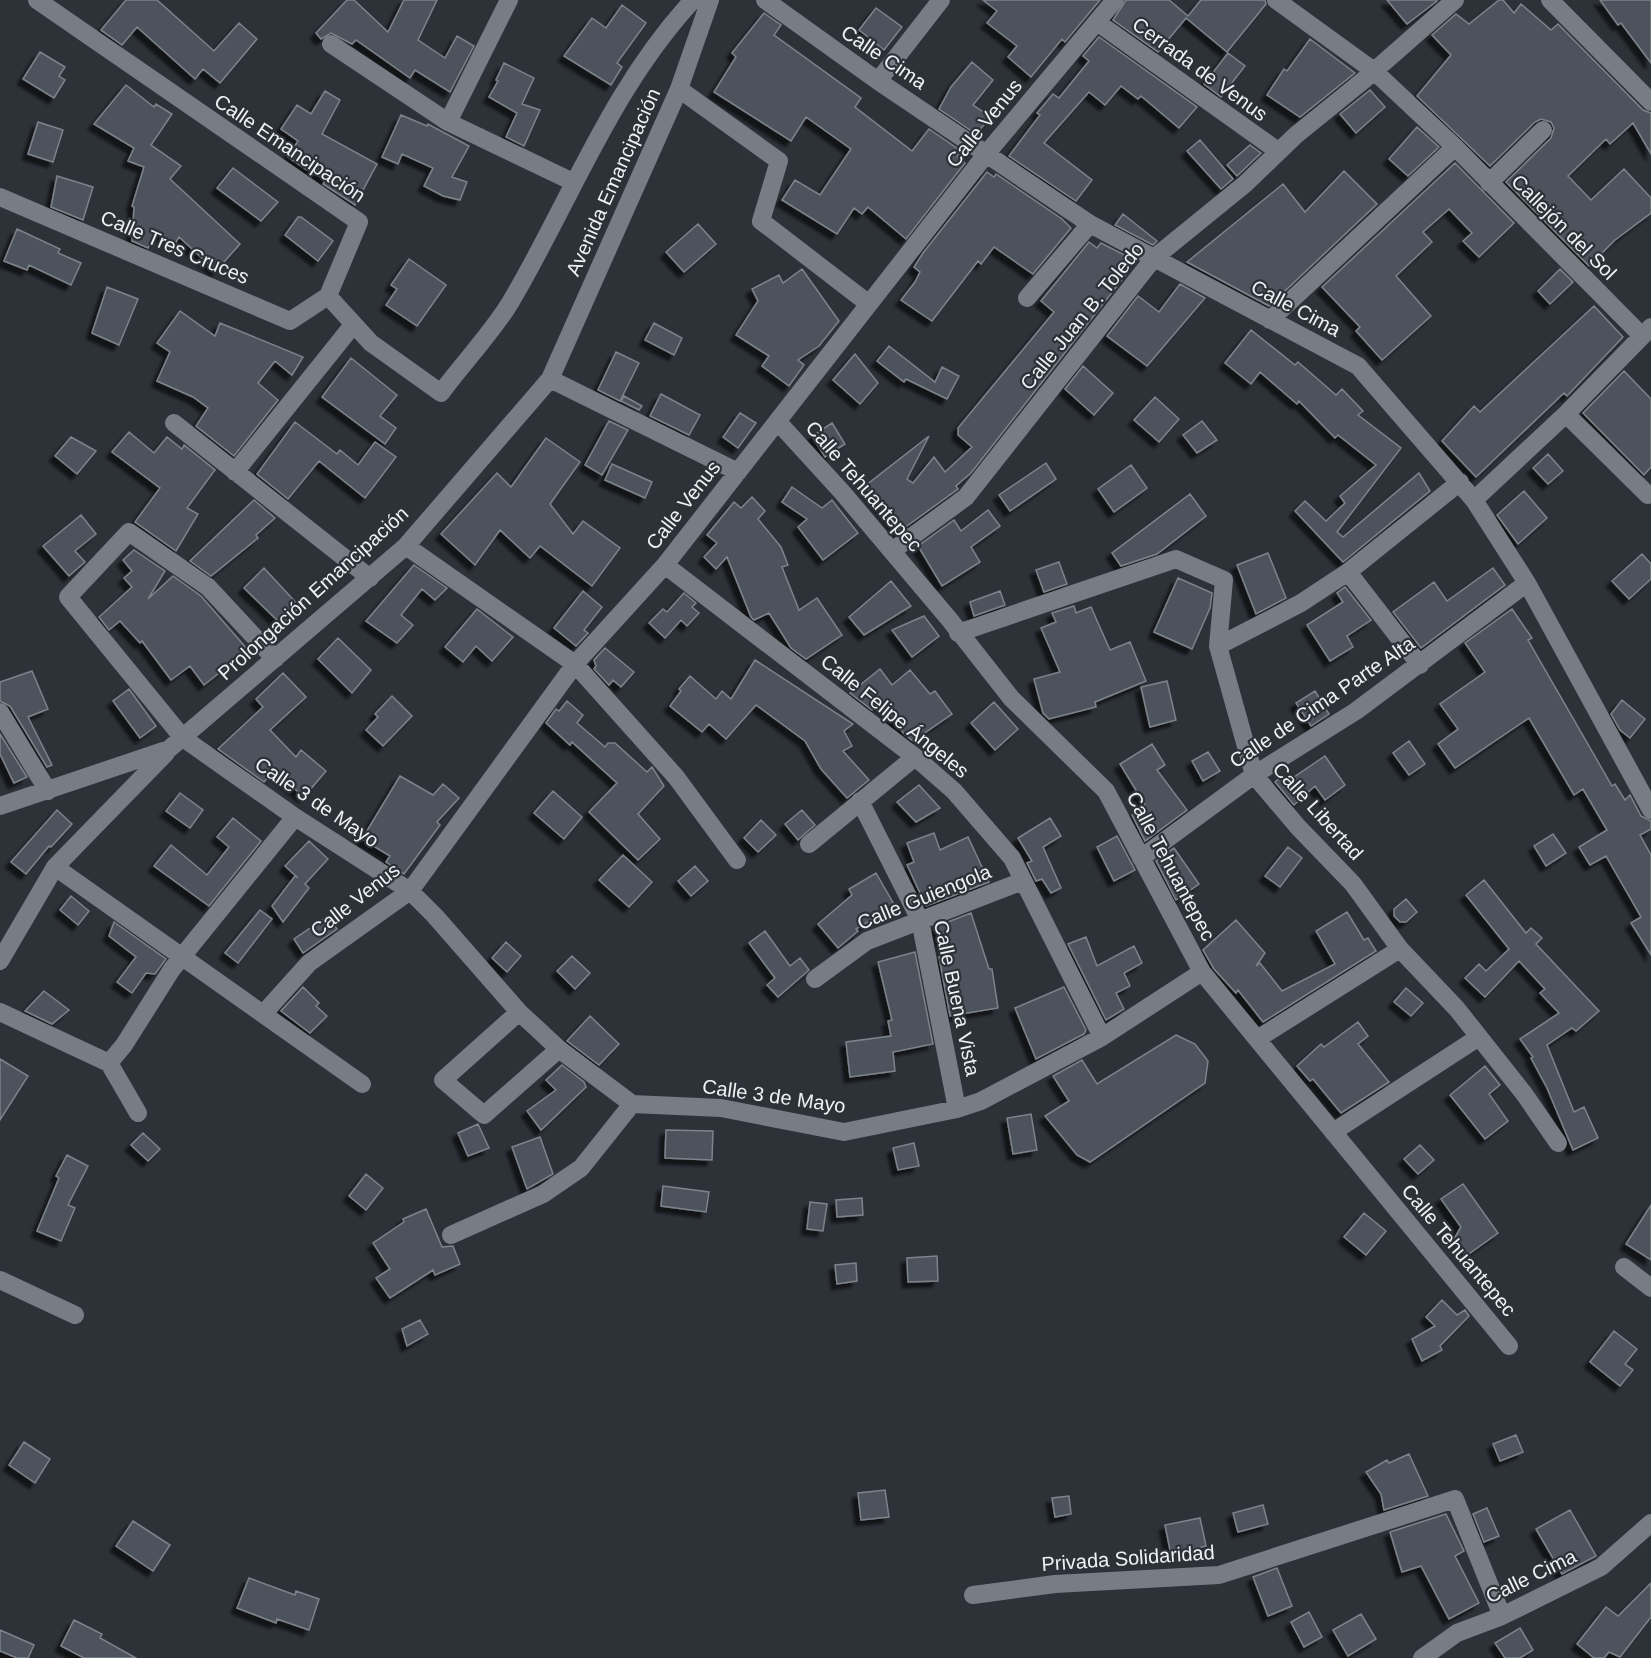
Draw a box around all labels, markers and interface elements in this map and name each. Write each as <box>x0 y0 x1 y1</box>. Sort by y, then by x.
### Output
street label: Cerrada de Venus <box>1128 13 1272 125</box>
street label: Calle Cima <box>837 21 931 94</box>
street label: Calle Venus <box>942 75 1026 171</box>
street label: Avenida Emancipación <box>562 85 664 279</box>
street label: Calle Emancipación <box>211 89 369 207</box>
street label: Callejón del Sol <box>1507 170 1621 284</box>
street label: Calle Tres Cruces <box>98 206 252 288</box>
street label: Calle Juan B. Toledo <box>1016 238 1148 394</box>
street label: Calle Cima <box>1248 275 1345 341</box>
street label: Calle Tehuantepec <box>801 416 927 556</box>
street label: Calle Venus <box>641 456 725 554</box>
street label: Prolongación Emancipación <box>214 502 412 684</box>
street label: Calle de Cima Parte Alta <box>1226 631 1419 772</box>
street label: Calle Felipe Ángeles <box>817 650 973 782</box>
street label: Calle 3 de Mayo <box>251 752 383 852</box>
street label: Calle Libertad <box>1269 758 1367 864</box>
street label: Calle Tehuantepec <box>1122 788 1220 944</box>
street label: Calle Venus <box>306 858 404 942</box>
street label: Calle Guiengola <box>854 860 995 934</box>
street label: Calle Buena Vista <box>930 918 984 1079</box>
street label: Calle 3 de Mayo <box>701 1075 847 1117</box>
street label: Calle Tehuantepec <box>1397 1180 1521 1320</box>
street label: Privada Solidaridad <box>1041 1541 1215 1575</box>
street label: Calle Cima <box>1482 1544 1581 1607</box>

